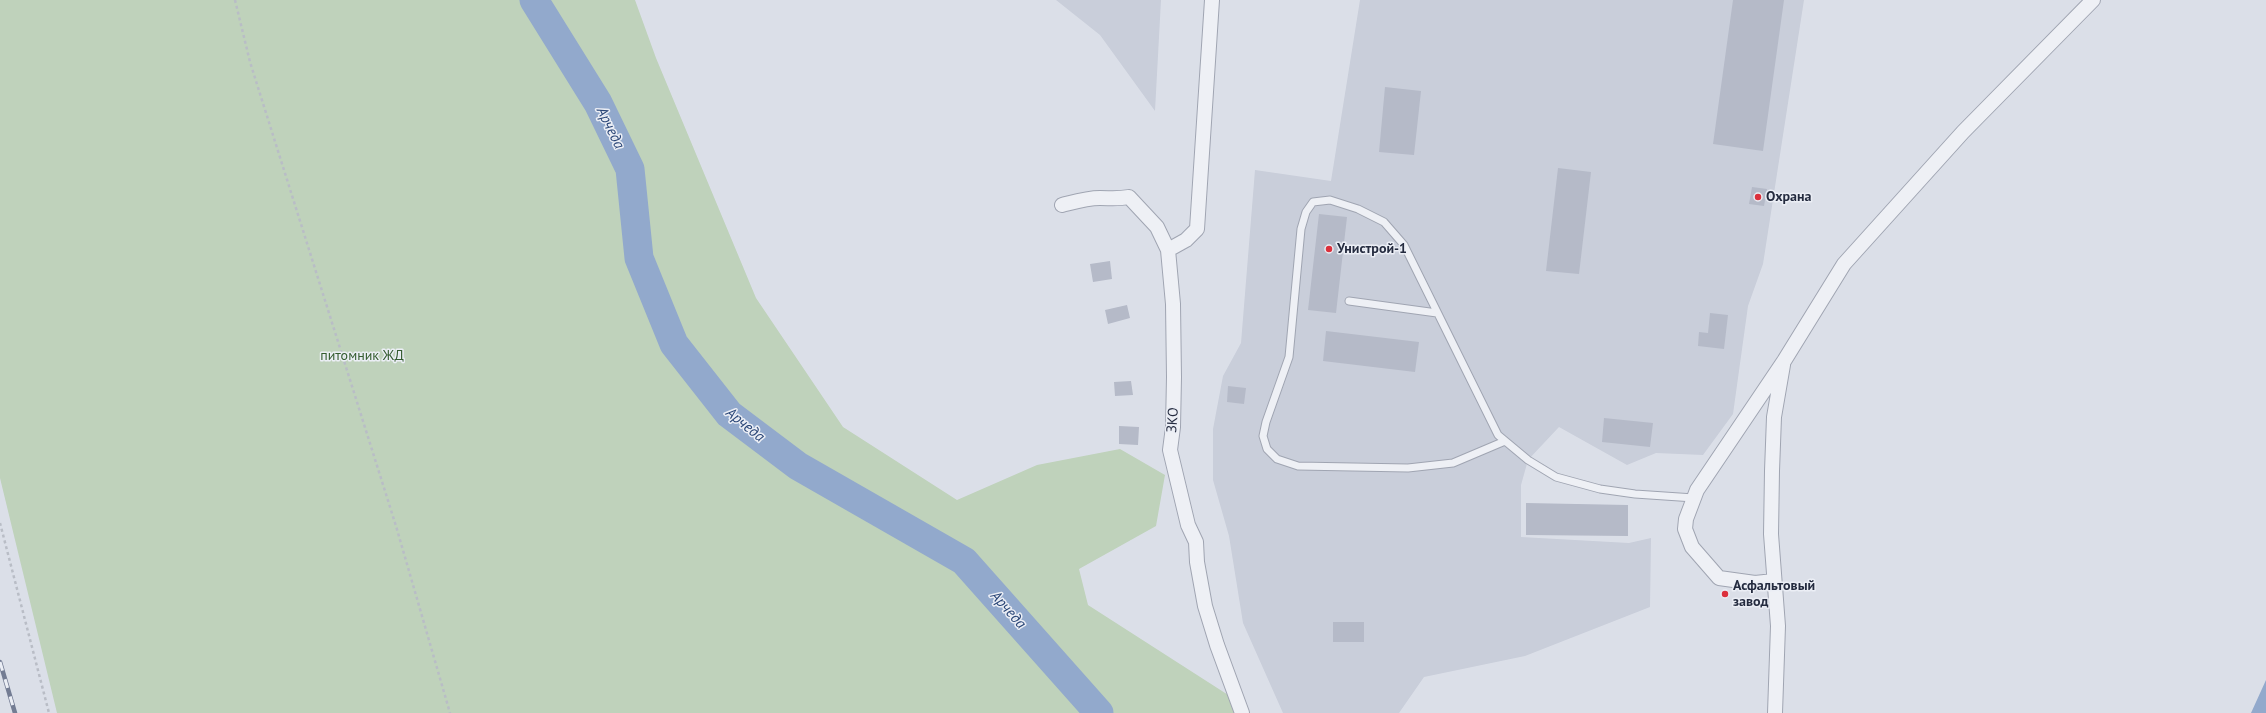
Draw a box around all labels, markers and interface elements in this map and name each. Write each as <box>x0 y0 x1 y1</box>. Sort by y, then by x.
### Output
water label: Арчеда <box>592 104 628 152</box>
place label: Охрана <box>1766 189 1811 205</box>
marker: Охрана <box>1753 192 1763 202</box>
place label: Унистрой-1 <box>1337 241 1407 257</box>
marker: Унистрой-1 <box>1324 244 1334 254</box>
park label: питомник ЖД <box>320 348 404 364</box>
water label: Арчеда <box>722 404 768 446</box>
street label: ЗКО <box>1164 407 1182 433</box>
place label: Асфальтовый завод <box>1733 578 1815 610</box>
water label: Арчеда <box>986 587 1030 633</box>
marker: Асфальтовый завод <box>1720 589 1730 599</box>

